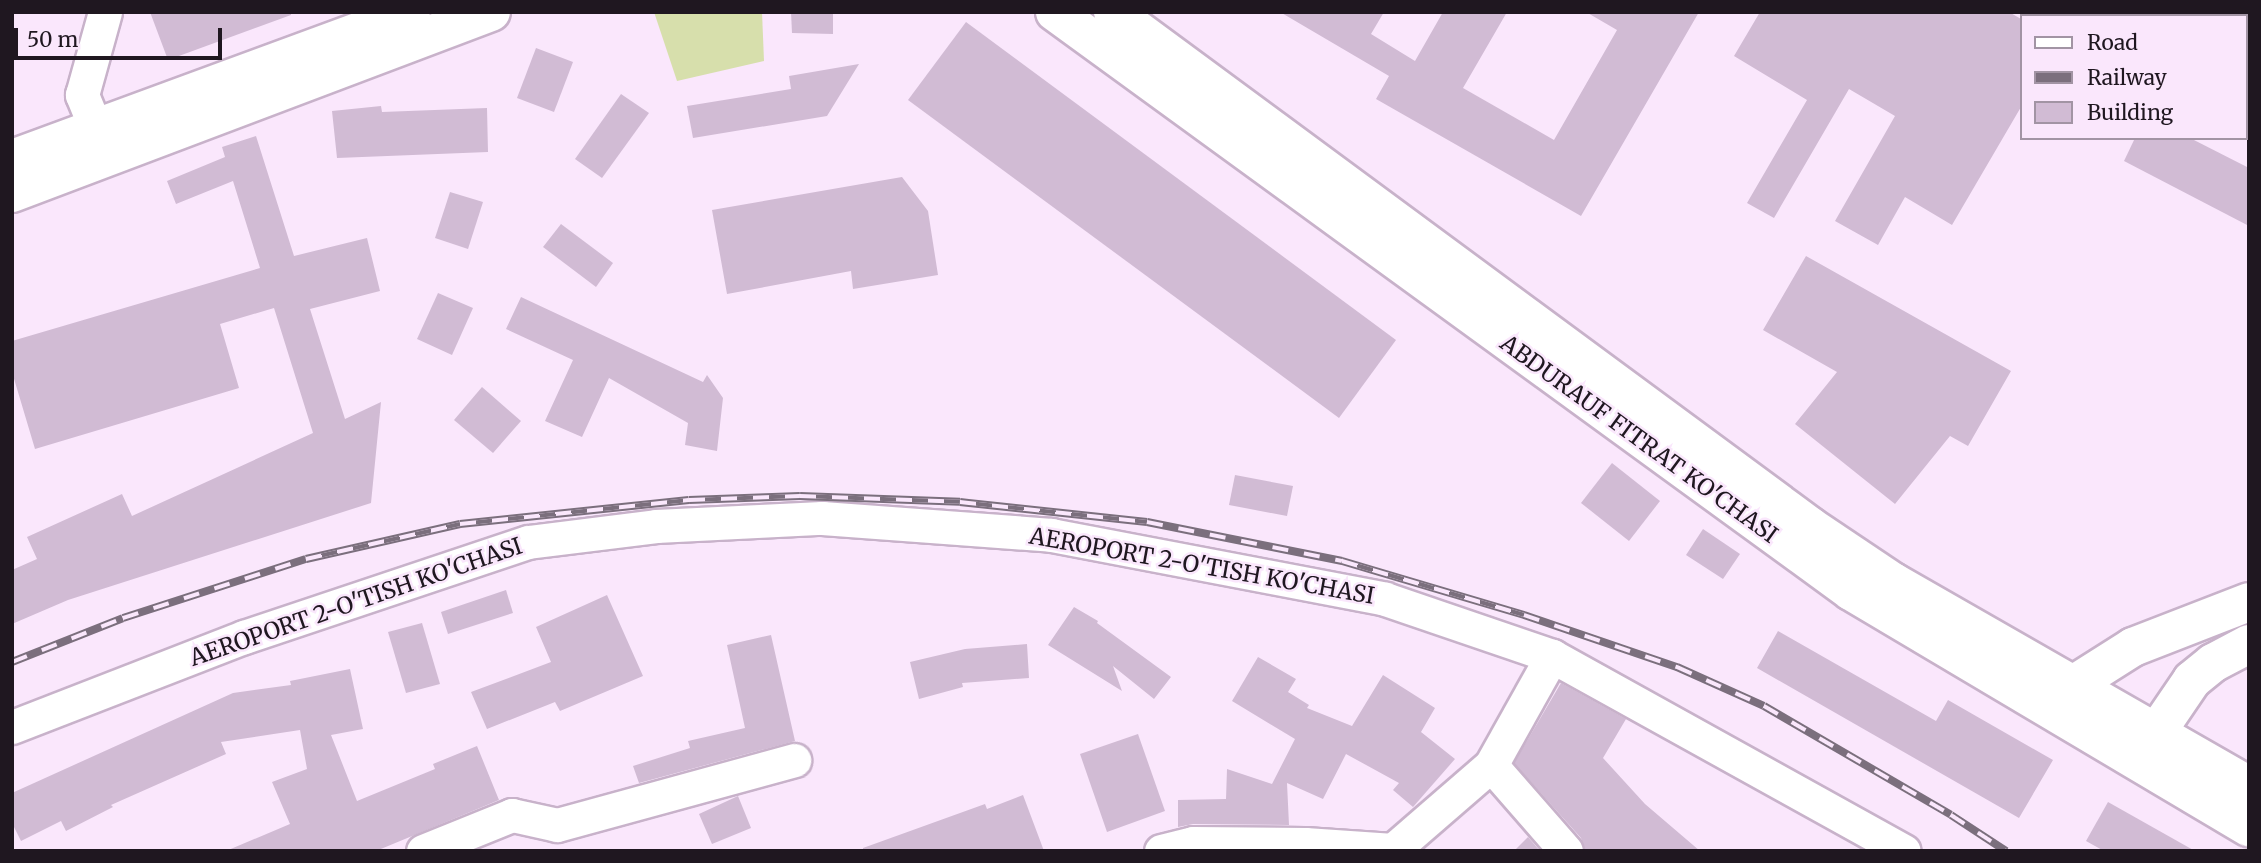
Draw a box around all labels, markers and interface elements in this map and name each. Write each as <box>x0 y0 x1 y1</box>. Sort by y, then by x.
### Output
scale bar <box>18 14 226 58</box>
legend <box>2020 14 2247 140</box>
text: 50 m <box>27 26 78 53</box>
text: Road <box>2087 29 2138 56</box>
text: Railway <box>2087 64 2167 91</box>
text: Building <box>2087 99 2173 126</box>
street label: ABDURAUF FITRAT KO'CHASI <box>1495 329 1783 549</box>
street label: AEROPORT 2-O'TISH KO'CHASI <box>1027 522 1377 610</box>
street label: AEROPORT 2-O'TISH KO'CHASI <box>186 532 526 672</box>

